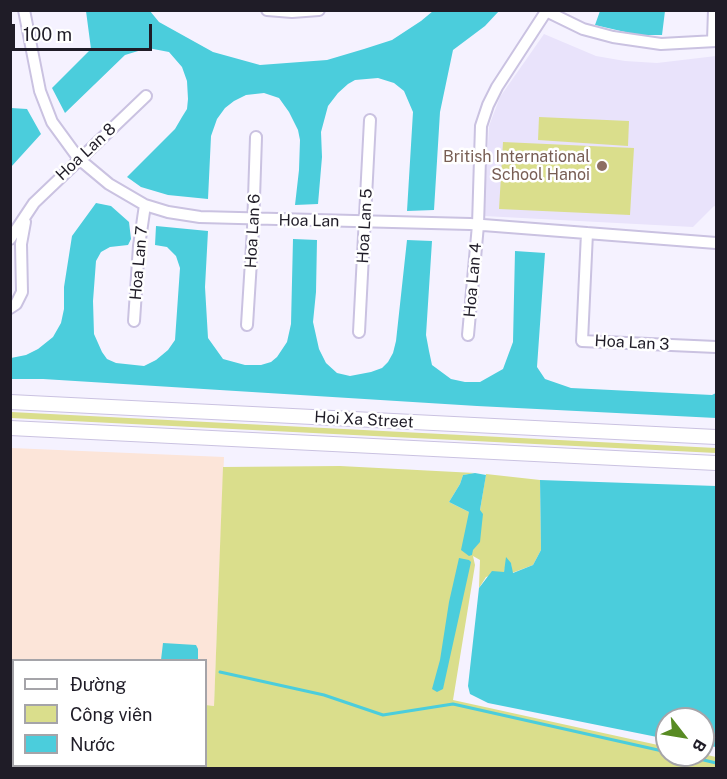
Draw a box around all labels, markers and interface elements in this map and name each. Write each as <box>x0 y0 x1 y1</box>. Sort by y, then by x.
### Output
scale bar <box>15 12 154 50</box>
text: 100 m <box>23 24 72 45</box>
street label: Hoa Lan 8 <box>52 119 120 185</box>
place label: British International School Hanoi <box>443 147 590 185</box>
marker: British International School Hanoi <box>595 159 609 173</box>
street label: Hoa Lan 5 <box>353 188 377 264</box>
street label: Hoa Lan 6 <box>241 193 265 269</box>
street label: Hoa Lan <box>278 211 340 231</box>
street label: Hoa Lan 7 <box>126 225 152 301</box>
street label: Hoa Lan 4 <box>460 242 486 318</box>
street label: Hoa Lan 3 <box>594 331 670 355</box>
street label: Hoi Xa Street <box>314 408 414 432</box>
legend <box>12 659 207 767</box>
text: Đường <box>70 674 127 695</box>
text: Công viên <box>70 704 153 725</box>
north arrow <box>655 707 715 767</box>
text: Nước <box>70 734 115 755</box>
text: B <box>688 736 710 755</box>

